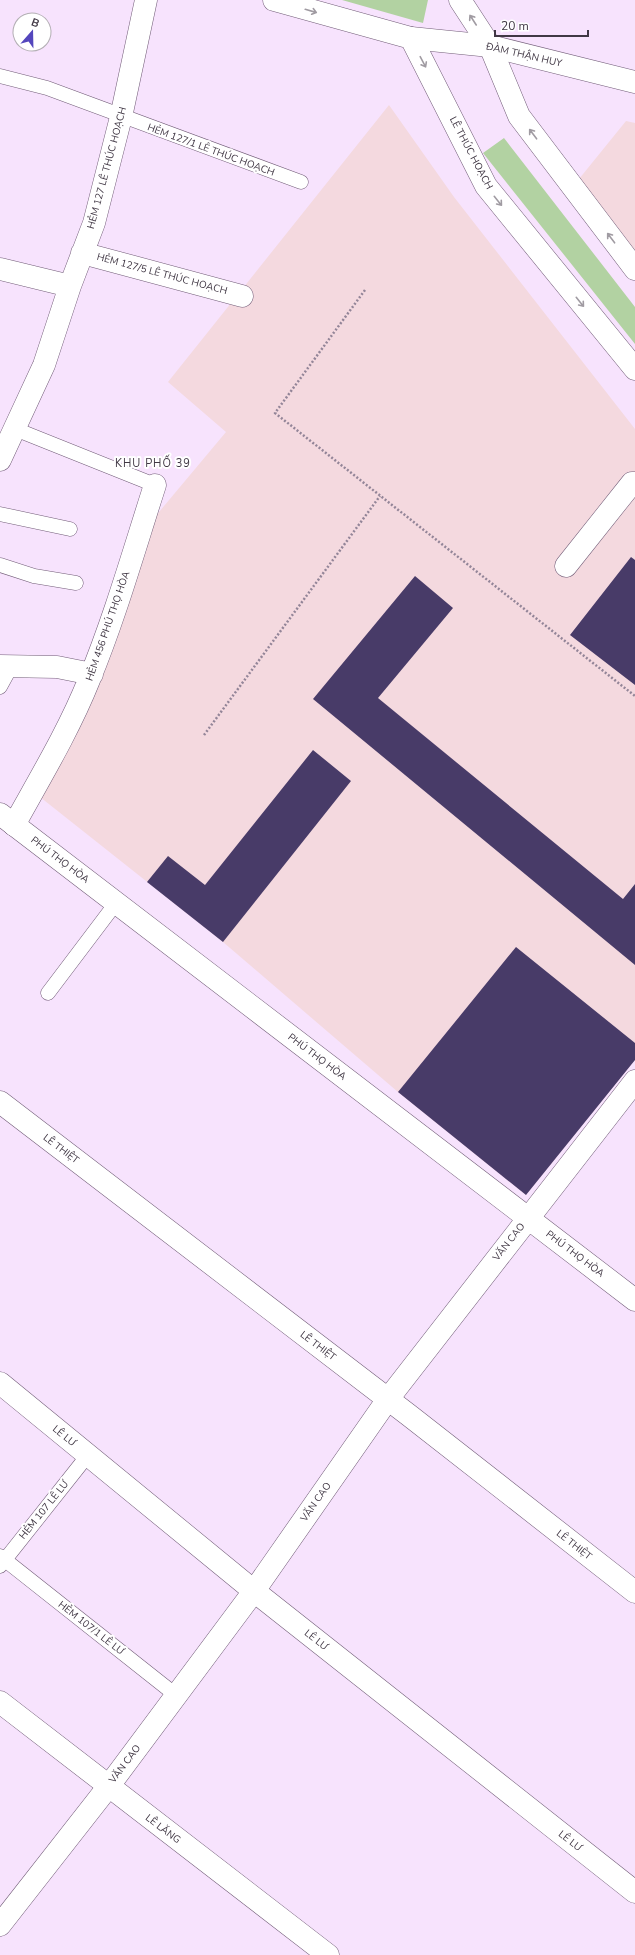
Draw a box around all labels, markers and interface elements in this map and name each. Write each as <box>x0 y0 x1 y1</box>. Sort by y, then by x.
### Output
one-way arrow <box>305 7 318 15</box>
north arrow <box>12 12 52 52</box>
scale bar <box>495 12 588 38</box>
text: B <box>29 15 41 31</box>
one-way arrow <box>469 15 477 26</box>
text: 20 m <box>501 18 529 34</box>
street label: ĐÀM THẬN HUY <box>484 39 564 71</box>
one-way arrow <box>420 56 427 68</box>
street label: HẺM 127 LÊ THÚC HOẠCH <box>84 105 130 231</box>
street label: LÊ THÚC HOẠCH <box>446 114 496 192</box>
street label: HẺM 127/1 LÊ THÚC HOẠCH <box>145 120 277 180</box>
one-way arrow <box>529 129 537 140</box>
one-way arrow <box>494 195 503 206</box>
one-way arrow <box>607 233 616 244</box>
street label: HẺM 127/5 LÊ THÚC HOẠCH <box>95 250 229 298</box>
one-way arrow <box>576 296 585 307</box>
district label: KHU PHỐ 39 <box>115 454 191 471</box>
street label: HẺM 456 PHÚ THỌ HÒA <box>83 569 134 683</box>
street label: PHÚ THỌ HÒA <box>28 833 93 887</box>
street label: PHÚ THỌ HÒA <box>285 1030 350 1084</box>
street label: LÊ THIỆT <box>40 1131 82 1167</box>
street label: VĂN CAO <box>489 1220 529 1265</box>
street label: PHÚ THỌ HÒA <box>543 1227 608 1281</box>
street label: LÊ THIỆT <box>297 1328 339 1364</box>
street label: LÊ LƯ <box>49 1422 79 1450</box>
street label: HẺM 107 LÊ LƯ <box>16 1477 72 1542</box>
street label: VĂN CAO <box>297 1479 335 1525</box>
street label: LÊ THIỆT <box>553 1527 595 1563</box>
street label: HẺM 107/1 LÊ LƯ <box>55 1598 127 1659</box>
street label: LÊ LƯ <box>301 1626 331 1654</box>
street label: VĂN CAO <box>105 1742 144 1787</box>
street label: LÊ LĂNG <box>142 1811 184 1847</box>
street label: LÊ LƯ <box>555 1827 585 1855</box>

